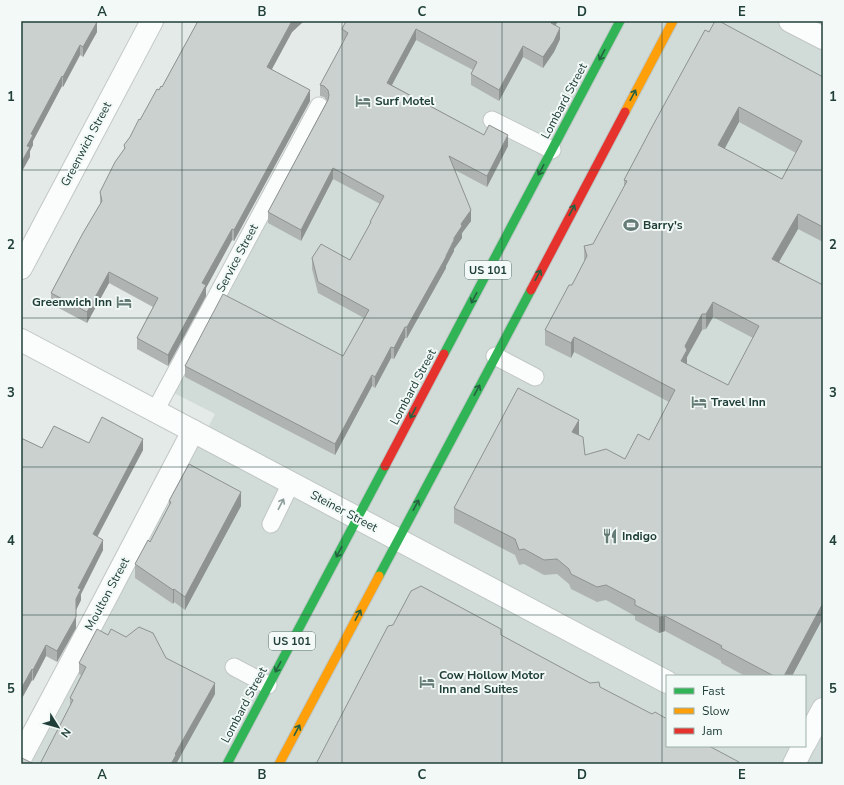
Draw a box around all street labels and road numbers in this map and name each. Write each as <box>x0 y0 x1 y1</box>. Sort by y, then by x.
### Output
street label: Lombard Street <box>537 60 591 142</box>
street label: Greenwich Street <box>57 98 115 189</box>
street label: Service Street <box>212 220 262 295</box>
road number: US 101 <box>465 261 511 279</box>
street label: Lombard Street <box>386 346 440 428</box>
street label: Steiner Street <box>308 487 381 536</box>
street label: Moulton Street <box>81 554 133 633</box>
road number: US 101 <box>269 632 315 650</box>
street label: Lombard Street <box>217 664 271 746</box>

